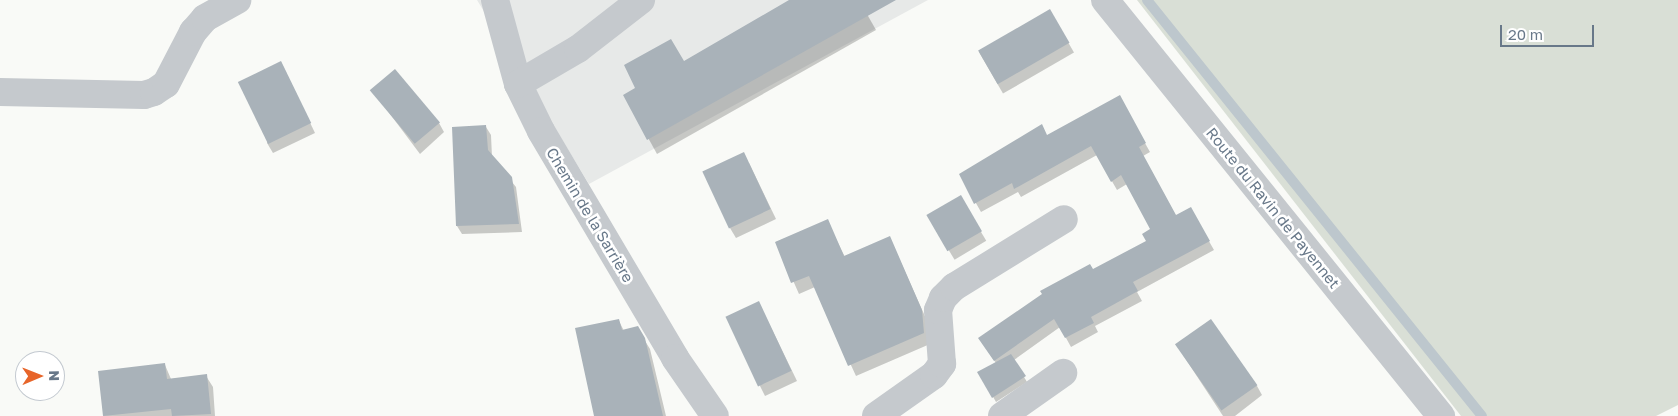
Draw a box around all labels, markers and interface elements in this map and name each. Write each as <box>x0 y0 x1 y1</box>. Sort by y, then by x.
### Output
scale bar <box>1503 15 1597 47</box>
text: 20 m <box>1508 25 1543 43</box>
street label: Route du Ravin de Payennet <box>1203 124 1343 292</box>
street label: Chemin de la Sarrière <box>543 144 637 286</box>
north arrow <box>15 351 65 401</box>
text: N <box>46 370 63 381</box>

